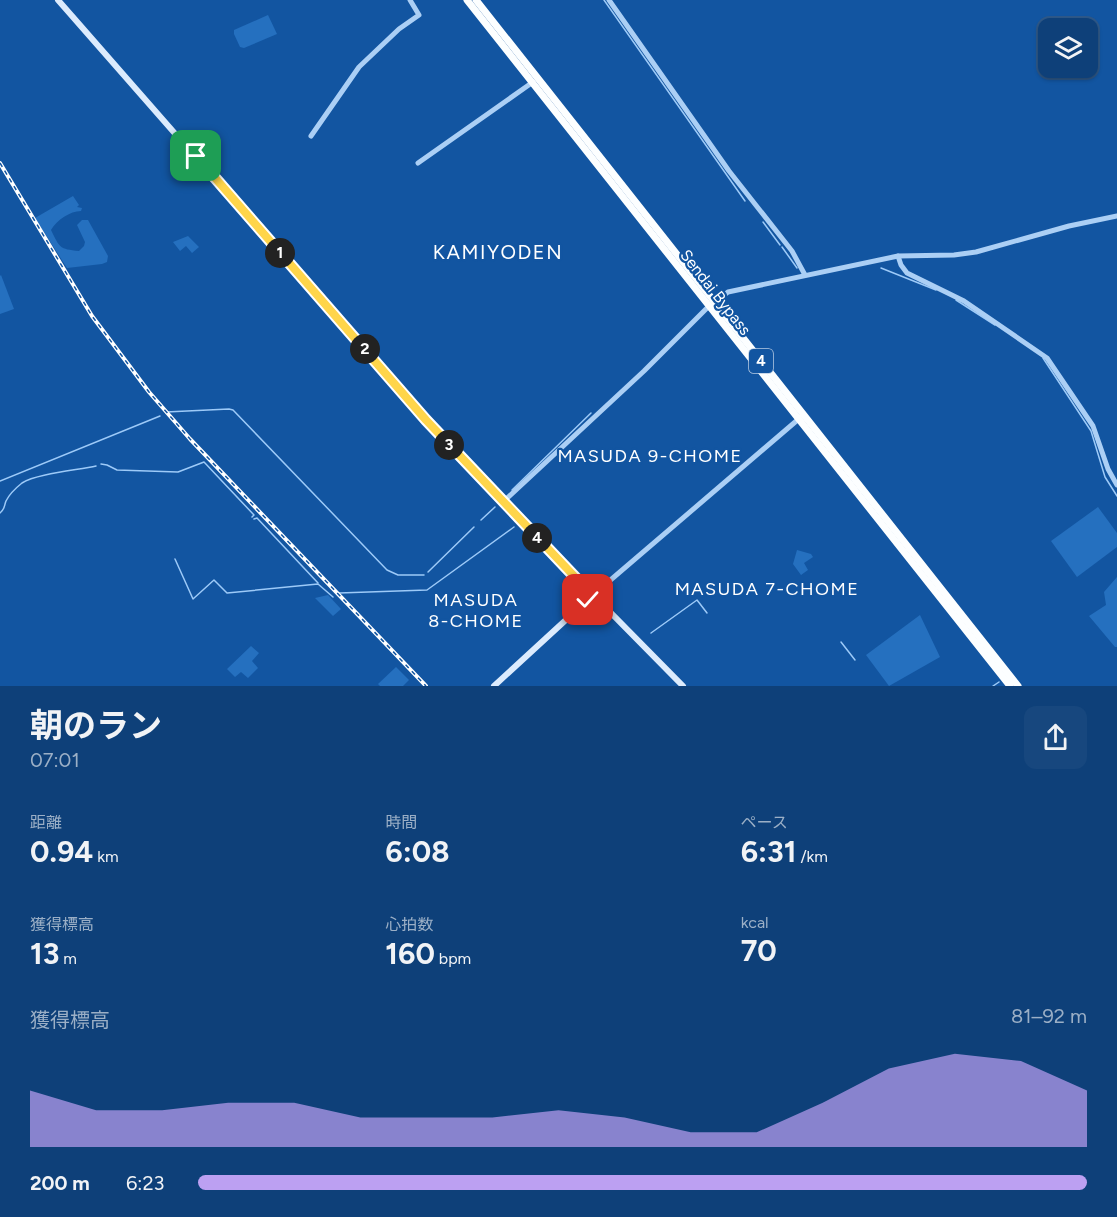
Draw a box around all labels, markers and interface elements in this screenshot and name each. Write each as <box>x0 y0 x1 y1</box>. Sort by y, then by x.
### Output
map controls <box>1038 18 1098 78</box>
button: layers <box>1038 18 1098 78</box>
pin <box>170 130 221 181</box>
icon: arrive <box>179 139 212 172</box>
pin: 1 <box>265 238 295 268</box>
district label: KAMIYODEN <box>433 240 563 264</box>
text: 1 <box>277 243 283 262</box>
street label: Sendai Bypass <box>676 246 755 339</box>
pin: 2 <box>350 334 380 364</box>
text: 2 <box>360 339 370 358</box>
road number: 4 <box>749 349 773 373</box>
pin: 3 <box>434 430 464 460</box>
text: 3 <box>445 435 453 454</box>
district label: MASUDA 9-CHOME <box>557 445 743 467</box>
pin: 4 <box>522 523 552 553</box>
text: 4 <box>532 528 542 547</box>
pin <box>562 574 613 625</box>
district label: MASUDA 7-CHOME <box>675 578 859 600</box>
icon: check <box>571 583 604 616</box>
district label: MASUDA 8-CHOME <box>428 589 524 632</box>
text: 朝のラン <box>30 706 162 745</box>
button: share <box>1024 706 1087 769</box>
text: 07:01 <box>30 748 80 772</box>
text: 距離 <box>30 813 62 832</box>
text: 時間 <box>385 813 417 832</box>
text: ペース <box>741 813 788 832</box>
text: 0.94 <box>30 833 93 870</box>
text: 6:08 <box>385 833 450 870</box>
text: 6:31 <box>741 833 796 870</box>
text: km <box>93 847 119 866</box>
text: /km <box>796 847 828 866</box>
text: kcal <box>741 913 769 932</box>
text: 獲得標高 <box>30 915 94 934</box>
text: 心拍数 <box>385 915 433 934</box>
text: 70 <box>741 932 777 969</box>
text: 13 <box>30 935 59 972</box>
text: 160 <box>385 935 435 972</box>
text: m <box>59 949 77 968</box>
text: bpm <box>435 949 471 968</box>
text: 81–92 m <box>1011 1004 1087 1028</box>
text: 獲得標高 <box>30 1008 110 1032</box>
text: 200 m <box>30 1171 90 1195</box>
text: 6:23 <box>126 1171 164 1195</box>

